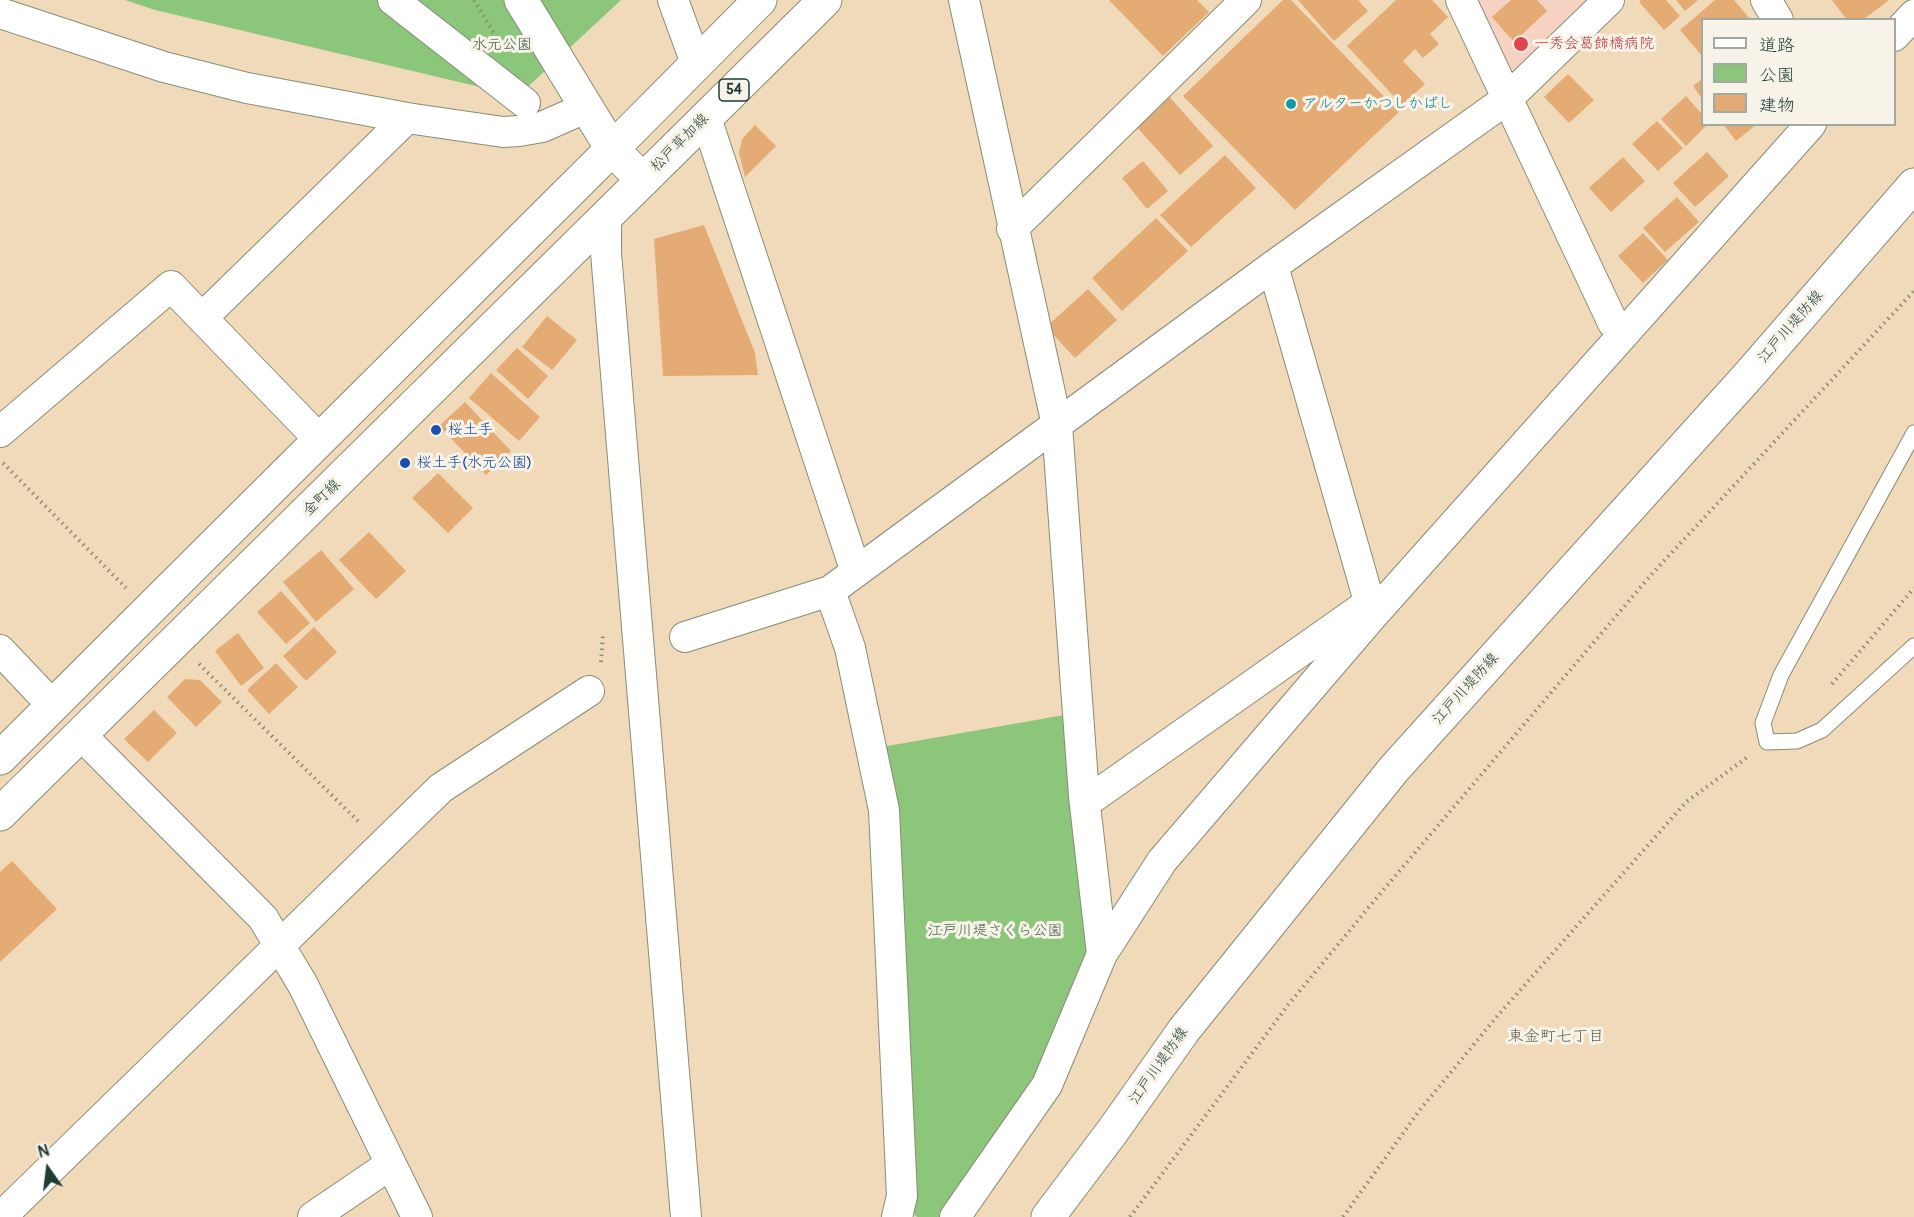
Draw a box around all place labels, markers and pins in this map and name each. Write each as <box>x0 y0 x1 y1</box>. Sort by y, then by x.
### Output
marker: 一秀会葛飾橋病院 <box>1512 35 1530 53</box>
place label: 一秀会葛飾橋病院 <box>1534 35 1654 53</box>
place label: アルターかつしかばし <box>1303 95 1453 113</box>
marker: アルターかつしかばし <box>1284 97 1298 111</box>
place label: 桜土手 <box>448 421 493 439</box>
marker: 桜土手 <box>429 423 443 437</box>
place label: 桜土手(水元公園) <box>417 454 532 472</box>
marker: 桜土手(水元公園) <box>398 456 412 470</box>

